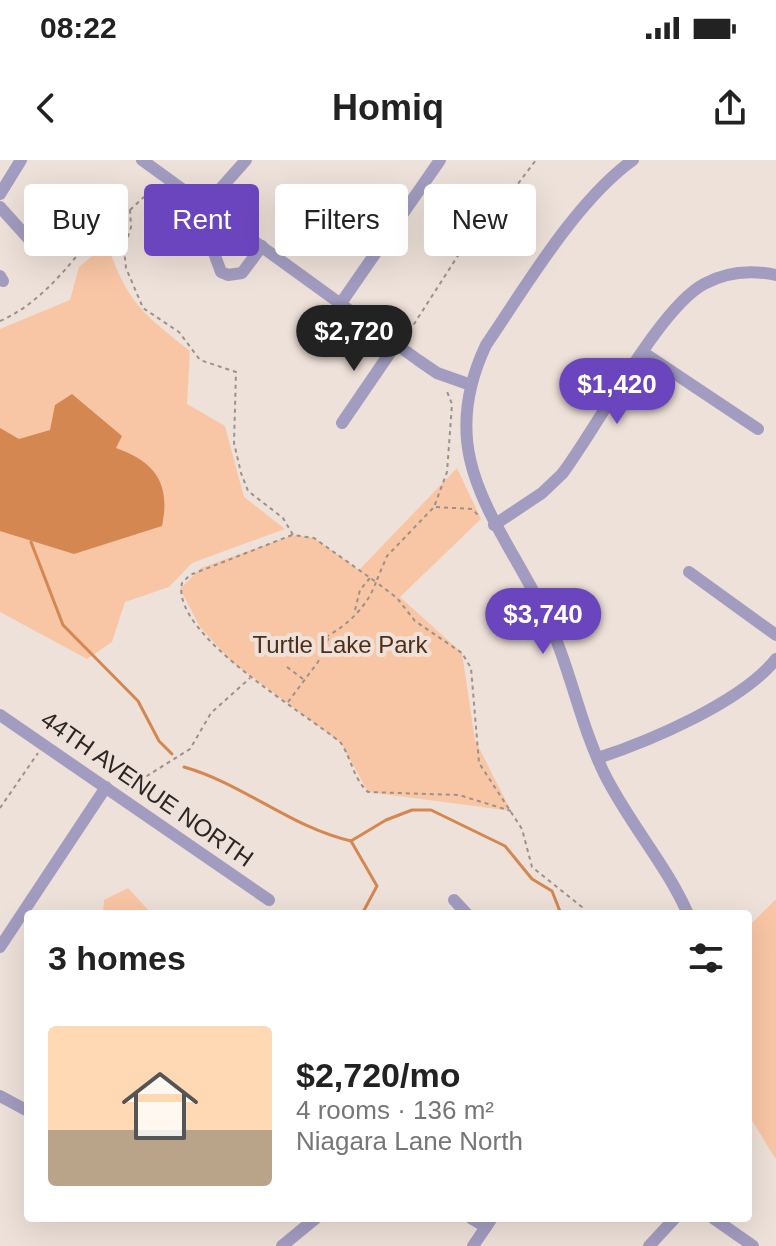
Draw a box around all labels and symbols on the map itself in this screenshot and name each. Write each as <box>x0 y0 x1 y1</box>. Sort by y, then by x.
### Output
pin: $2,720 <box>289 305 419 373</box>
pin: $1,420 <box>552 358 682 426</box>
pin: $3,740 <box>478 588 608 656</box>
park label: Turtle Lake Park <box>252 631 429 658</box>
street label: 44TH AVENUE NORTH <box>36 705 258 872</box>

